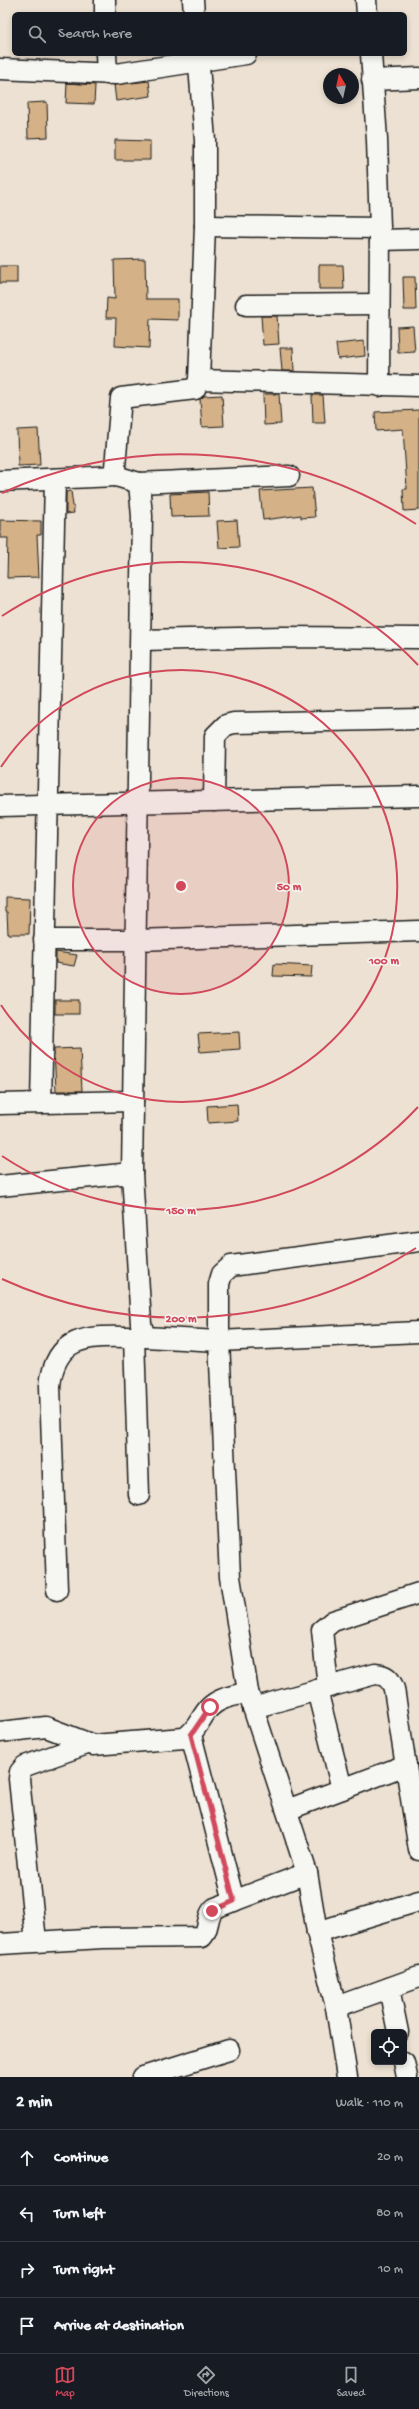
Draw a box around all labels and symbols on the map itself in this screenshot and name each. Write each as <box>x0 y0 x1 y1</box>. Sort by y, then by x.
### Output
north arrow <box>323 68 359 104</box>
centre of rings <box>174 879 188 893</box>
text: 50 m <box>277 881 302 895</box>
text: 100 m <box>368 955 399 969</box>
text: 150 m <box>165 1205 196 1219</box>
text: 200 m <box>166 1313 197 1327</box>
route start <box>201 1698 219 1716</box>
route end <box>203 1902 221 1920</box>

